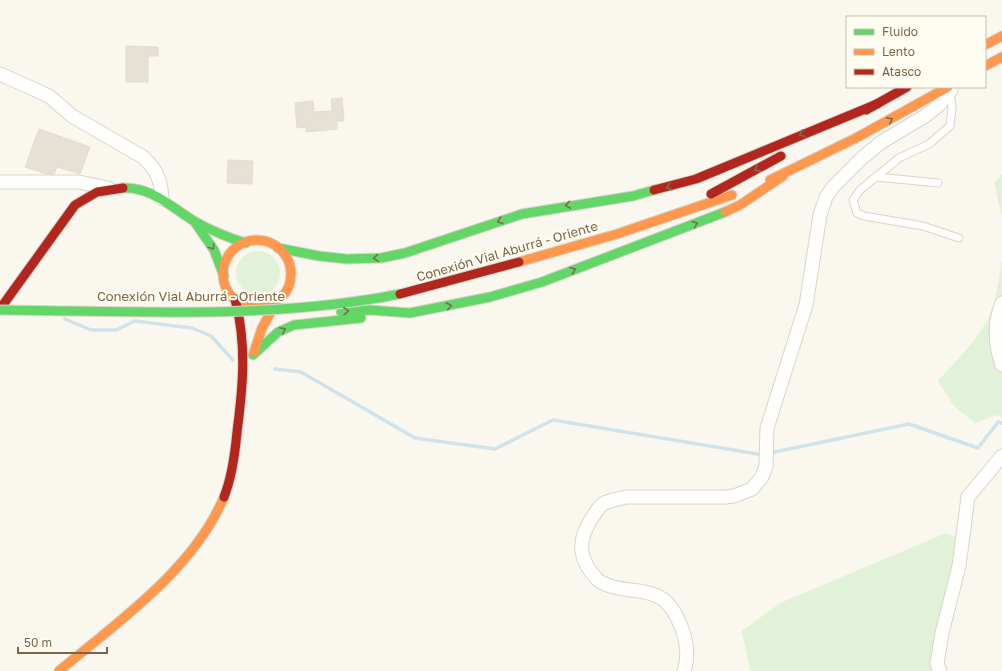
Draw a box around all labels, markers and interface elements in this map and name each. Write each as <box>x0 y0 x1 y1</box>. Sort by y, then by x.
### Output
legend <box>846 16 986 88</box>
text: Fluido <box>882 24 918 39</box>
text: Lento <box>882 44 915 59</box>
text: Atasco <box>882 64 921 79</box>
one-way arrow <box>886 117 893 124</box>
one-way arrow <box>799 130 806 138</box>
one-way arrow <box>754 165 761 172</box>
one-way arrow <box>665 183 672 191</box>
one-way arrow <box>565 200 571 209</box>
one-way arrow <box>497 216 504 225</box>
street label: Conexión Vial Aburrá - Oriente <box>414 217 600 285</box>
one-way arrow <box>691 221 698 229</box>
one-way arrow <box>207 243 214 250</box>
one-way arrow <box>373 254 379 263</box>
one-way arrow <box>569 267 577 275</box>
street label: Conexión Vial Aburrá - Oriente <box>97 288 285 304</box>
one-way arrow <box>445 302 452 310</box>
one-way arrow <box>343 307 349 316</box>
one-way arrow <box>279 327 286 335</box>
scale bar <box>18 629 107 655</box>
text: 50 m <box>24 635 52 650</box>

